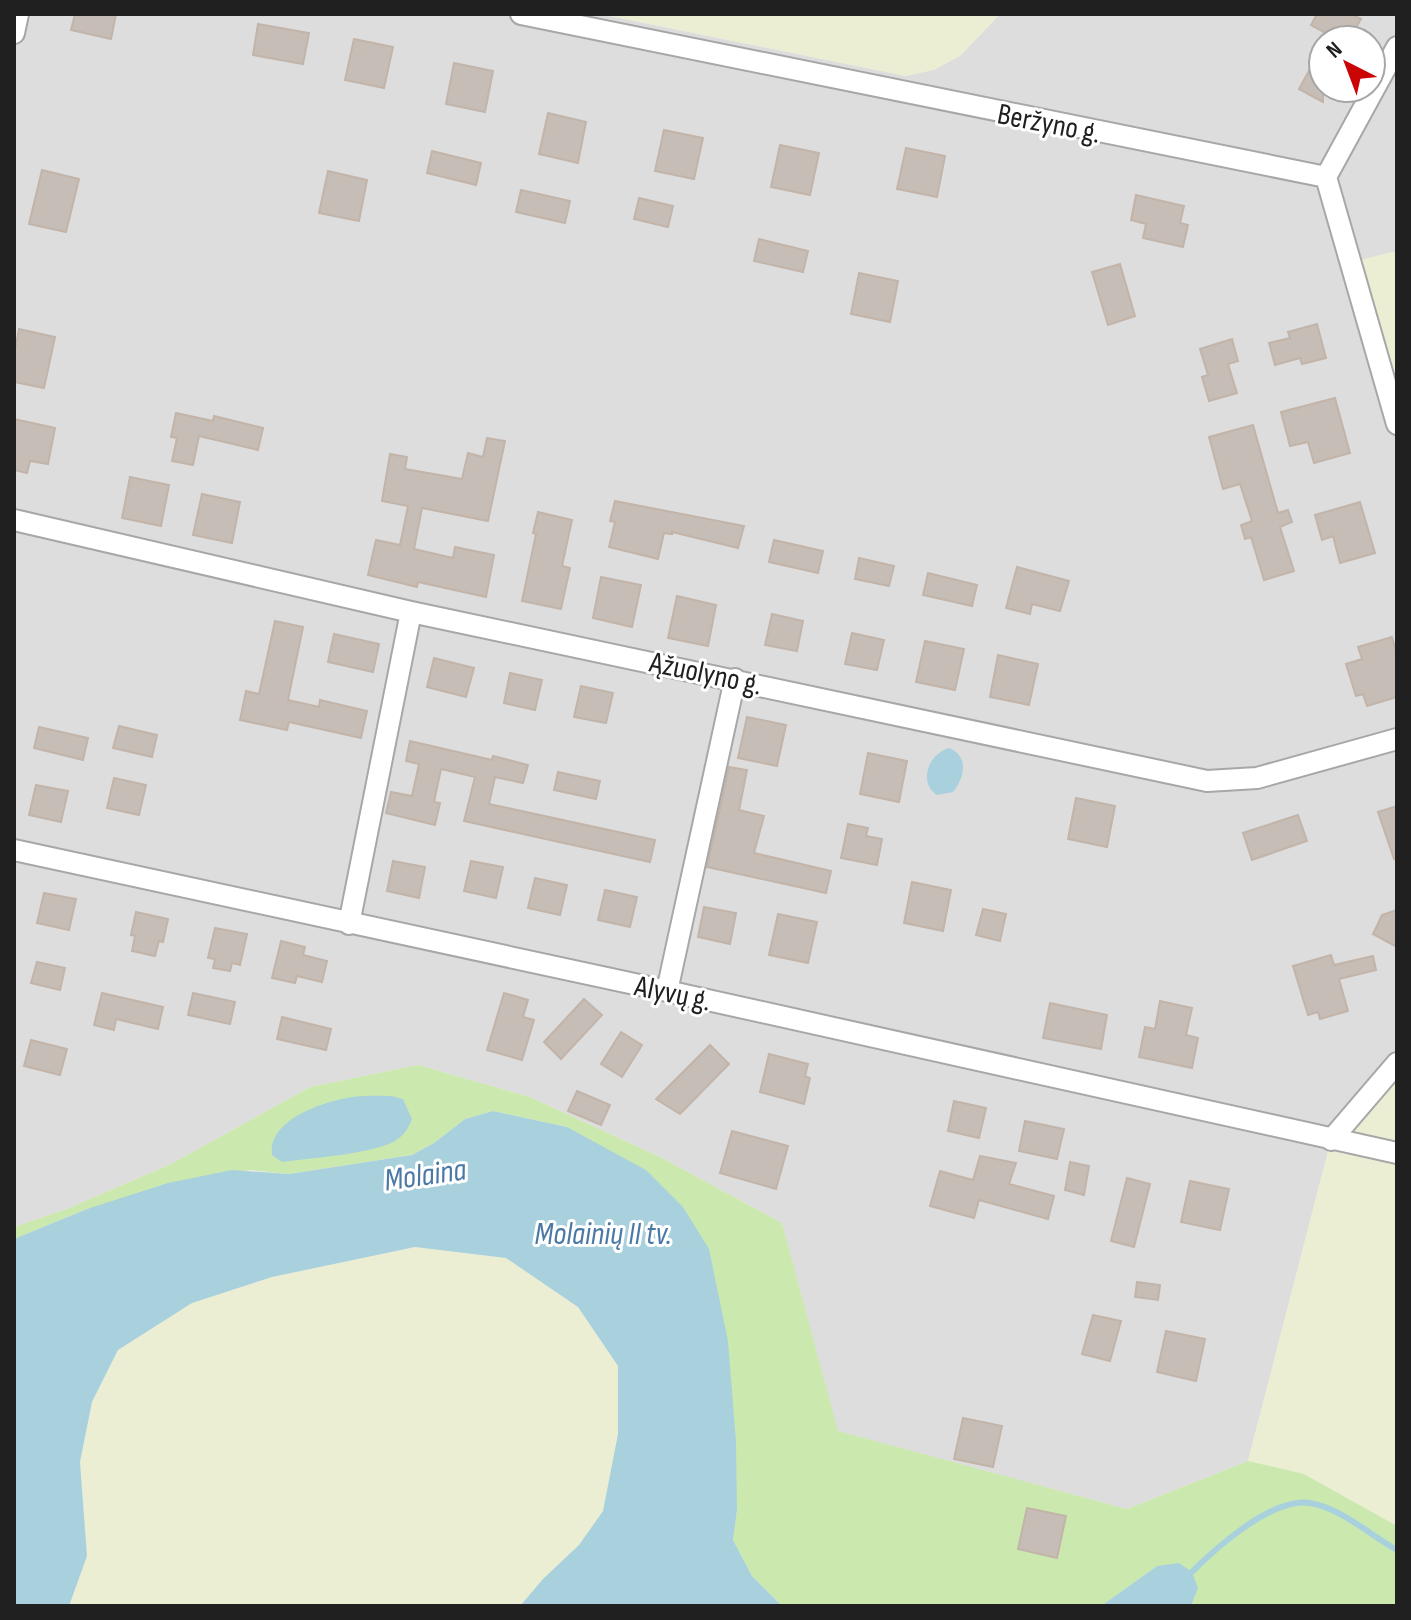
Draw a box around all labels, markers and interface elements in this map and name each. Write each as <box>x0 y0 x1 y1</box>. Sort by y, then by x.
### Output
north arrow <box>1307 24 1387 104</box>
text: N <box>1321 36 1348 64</box>
street label: Beržyno g. <box>994 96 1103 152</box>
street label: Ąžuolyno g. <box>645 644 765 703</box>
street label: Alyvų g. <box>630 968 714 1020</box>
water label: Molaina <box>382 1150 469 1201</box>
water label: Molainių II tv. <box>535 1215 671 1254</box>

